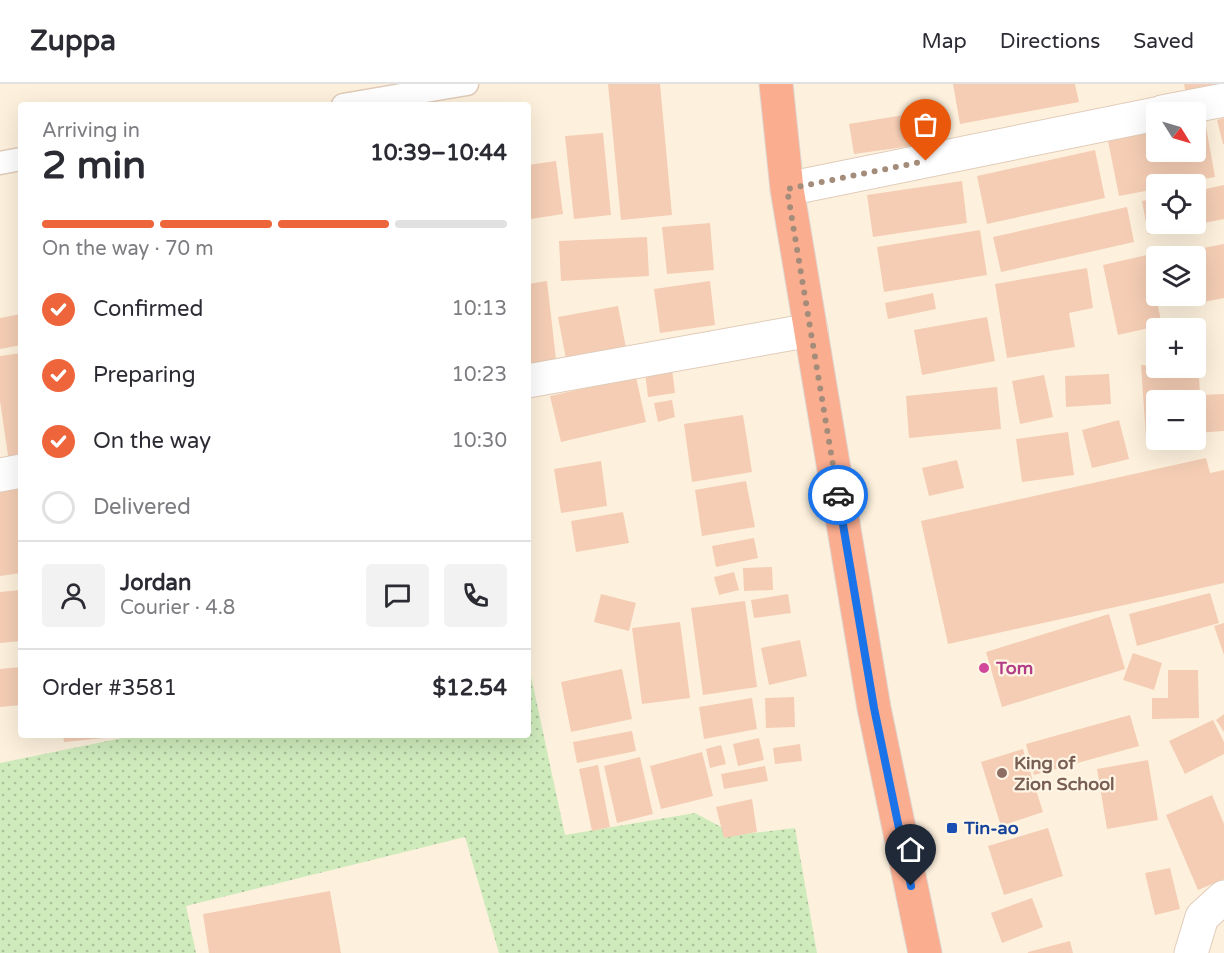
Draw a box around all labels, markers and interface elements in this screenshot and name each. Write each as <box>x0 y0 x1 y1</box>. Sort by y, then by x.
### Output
text: Zuppa <box>30 24 116 58</box>
text: Map <box>921 29 967 54</box>
text: Directions <box>1000 29 1100 54</box>
text: Saved <box>1133 29 1194 54</box>
pin <box>900 99 951 161</box>
north arrow <box>1146 102 1206 162</box>
map controls <box>1146 102 1206 450</box>
icon: bag <box>909 108 942 141</box>
text: Arriving in <box>42 119 140 143</box>
text: 10:39–10:44 <box>370 140 507 166</box>
text: 2 min <box>42 142 146 189</box>
button: locate <box>1146 174 1206 234</box>
text: On the way · 70 m <box>42 237 214 261</box>
button: layers <box>1146 246 1206 306</box>
icon: check <box>42 293 75 326</box>
text: Confirmed <box>93 296 203 322</box>
text: 10:13 <box>452 297 507 321</box>
button: + <box>1146 318 1206 378</box>
icon: check <box>42 359 75 392</box>
text: Preparing <box>93 362 196 388</box>
text: 10:23 <box>452 363 507 387</box>
button: − <box>1146 390 1206 450</box>
icon: check <box>42 425 75 458</box>
text: On the way <box>93 428 211 454</box>
text: 10:30 <box>452 429 507 453</box>
courier <box>808 465 868 525</box>
icon: car <box>822 479 855 512</box>
text: Delivered <box>93 494 191 520</box>
button: person <box>42 564 105 627</box>
button: chat <box>366 564 429 627</box>
button: phone <box>444 564 507 627</box>
text: Jordan <box>120 570 191 596</box>
text: Courier · 4.8 <box>120 596 235 620</box>
place label: Tom <box>995 657 1033 679</box>
marker: Tom <box>977 661 991 675</box>
text: Order #3581 <box>42 675 177 701</box>
text: $12.54 <box>432 675 507 701</box>
place label: King of Zion School <box>1014 752 1115 795</box>
marker: King of Zion School <box>995 766 1009 780</box>
place label: Tin-ao <box>963 817 1019 839</box>
marker: Tin-ao <box>945 821 959 835</box>
pin <box>885 824 936 886</box>
icon: home <box>894 833 927 866</box>

